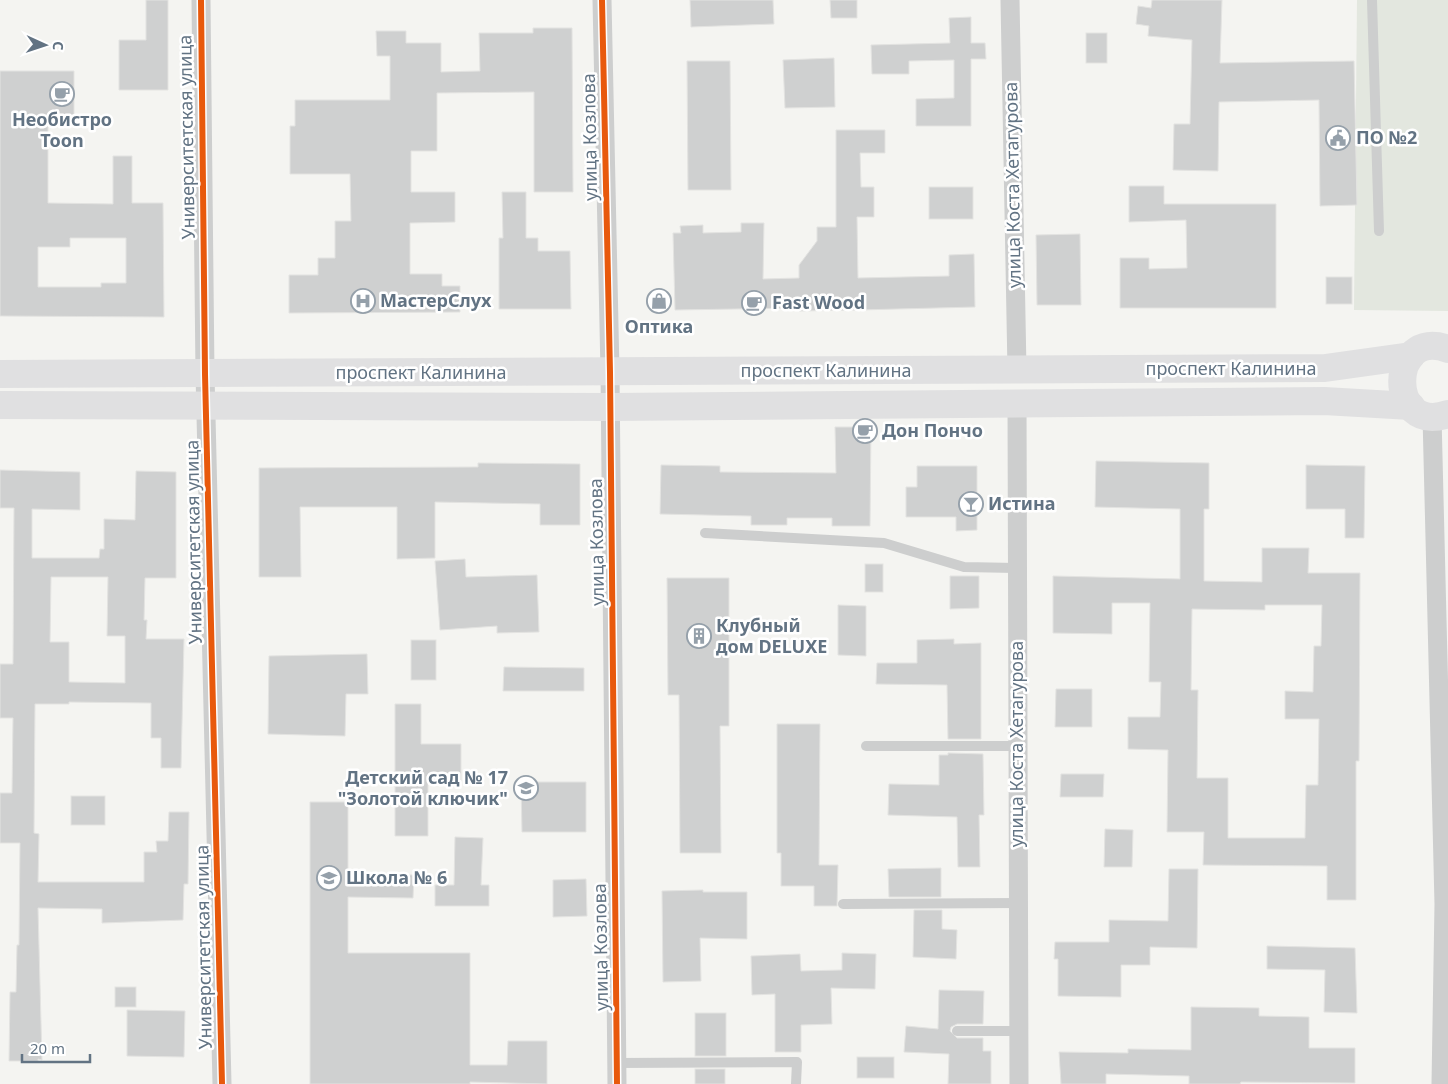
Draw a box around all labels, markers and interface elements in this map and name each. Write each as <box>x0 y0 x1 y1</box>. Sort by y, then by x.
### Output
north arrow <box>20 20 70 70</box>
street label: Университетская улица <box>172 35 200 239</box>
text: С <box>49 41 68 51</box>
street label: улица Козлова <box>576 73 602 201</box>
cafe icon: Необистро Toon <box>49 81 75 107</box>
street label: улица Коста Хетагурова <box>998 82 1026 288</box>
place label: Необистро Toon <box>12 107 112 152</box>
public building icon: ПО №2 <box>1325 125 1351 151</box>
place label: ПО №2 <box>1356 125 1417 149</box>
hospital icon: МастерСлух <box>350 288 376 314</box>
place label: МастерСлух <box>380 288 492 312</box>
shop icon: Оптика <box>646 288 672 314</box>
cafe icon: Fast Wood <box>741 290 767 316</box>
place label: Fast Wood <box>772 290 865 314</box>
place label: Оптика <box>625 314 693 338</box>
street label: проспект Калинина <box>1146 356 1316 380</box>
street label: проспект Калинина <box>741 358 911 382</box>
street label: проспект Калинина <box>336 360 506 384</box>
cafe icon: Дон Пончо <box>852 418 878 444</box>
place label: Дон Пончо <box>882 418 983 442</box>
street label: Университетская улица <box>179 440 207 644</box>
street label: улица Козлова <box>583 478 609 606</box>
bar icon: Истина <box>958 491 984 517</box>
place label: Истина <box>988 491 1055 515</box>
place label: Клубный дом DELUXE <box>716 613 827 658</box>
building icon: Клубный дом DELUXE <box>686 623 712 649</box>
street label: улица Коста Хетагурова <box>1004 641 1028 847</box>
place label: Детский сад № 17 "Золотой ключик" <box>338 765 508 810</box>
school or university icon: Детский сад № 17 "Золотой ключик" <box>513 775 539 801</box>
street label: Университетская улица <box>189 845 217 1049</box>
school or university icon: Школа № 6 <box>316 865 342 891</box>
place label: Школа № 6 <box>346 865 447 889</box>
street label: улица Козлова <box>587 883 613 1011</box>
scale bar <box>22 1032 90 1064</box>
text: 20 m <box>30 1038 65 1058</box>

